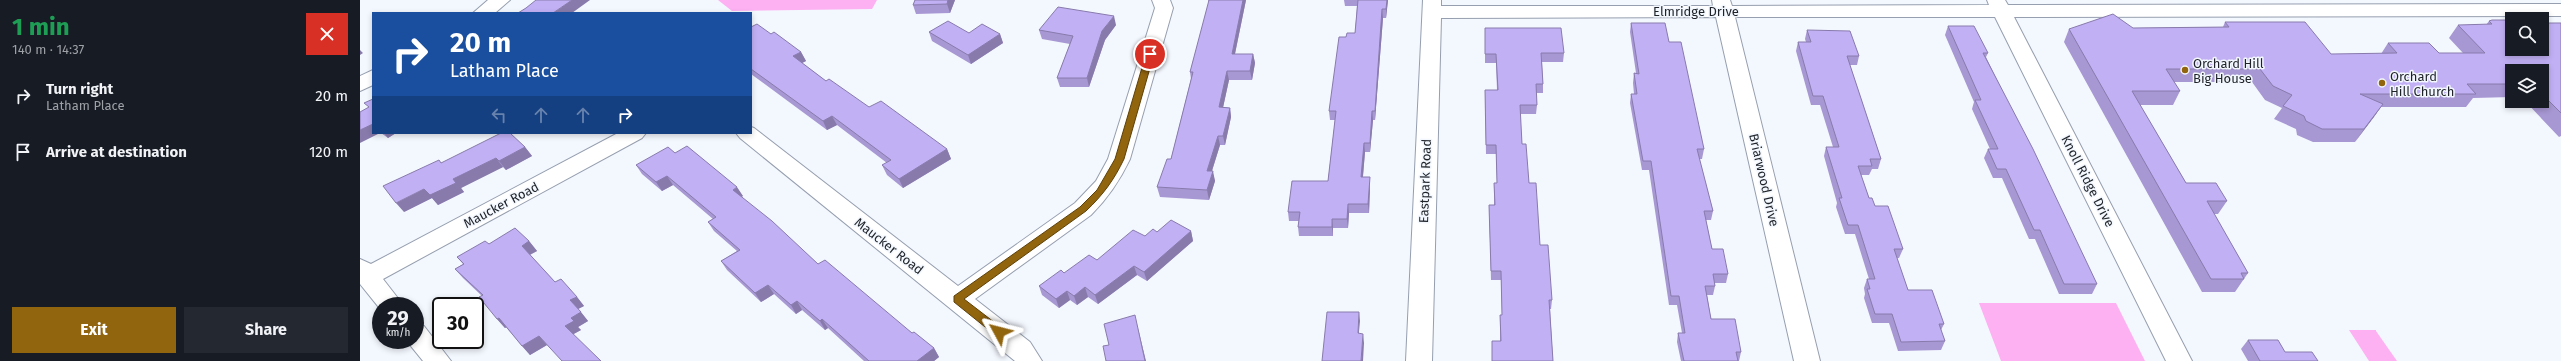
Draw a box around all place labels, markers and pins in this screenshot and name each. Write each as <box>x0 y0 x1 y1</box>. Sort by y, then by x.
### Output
pin <box>1133 37 1167 71</box>
place label: Orchard Hill Big House <box>2193 56 2264 86</box>
marker: Orchard Hill Big House <box>2180 65 2190 75</box>
place label: Orchard Hill Church <box>2390 69 2454 99</box>
marker: Orchard Hill Church <box>2377 78 2387 88</box>

